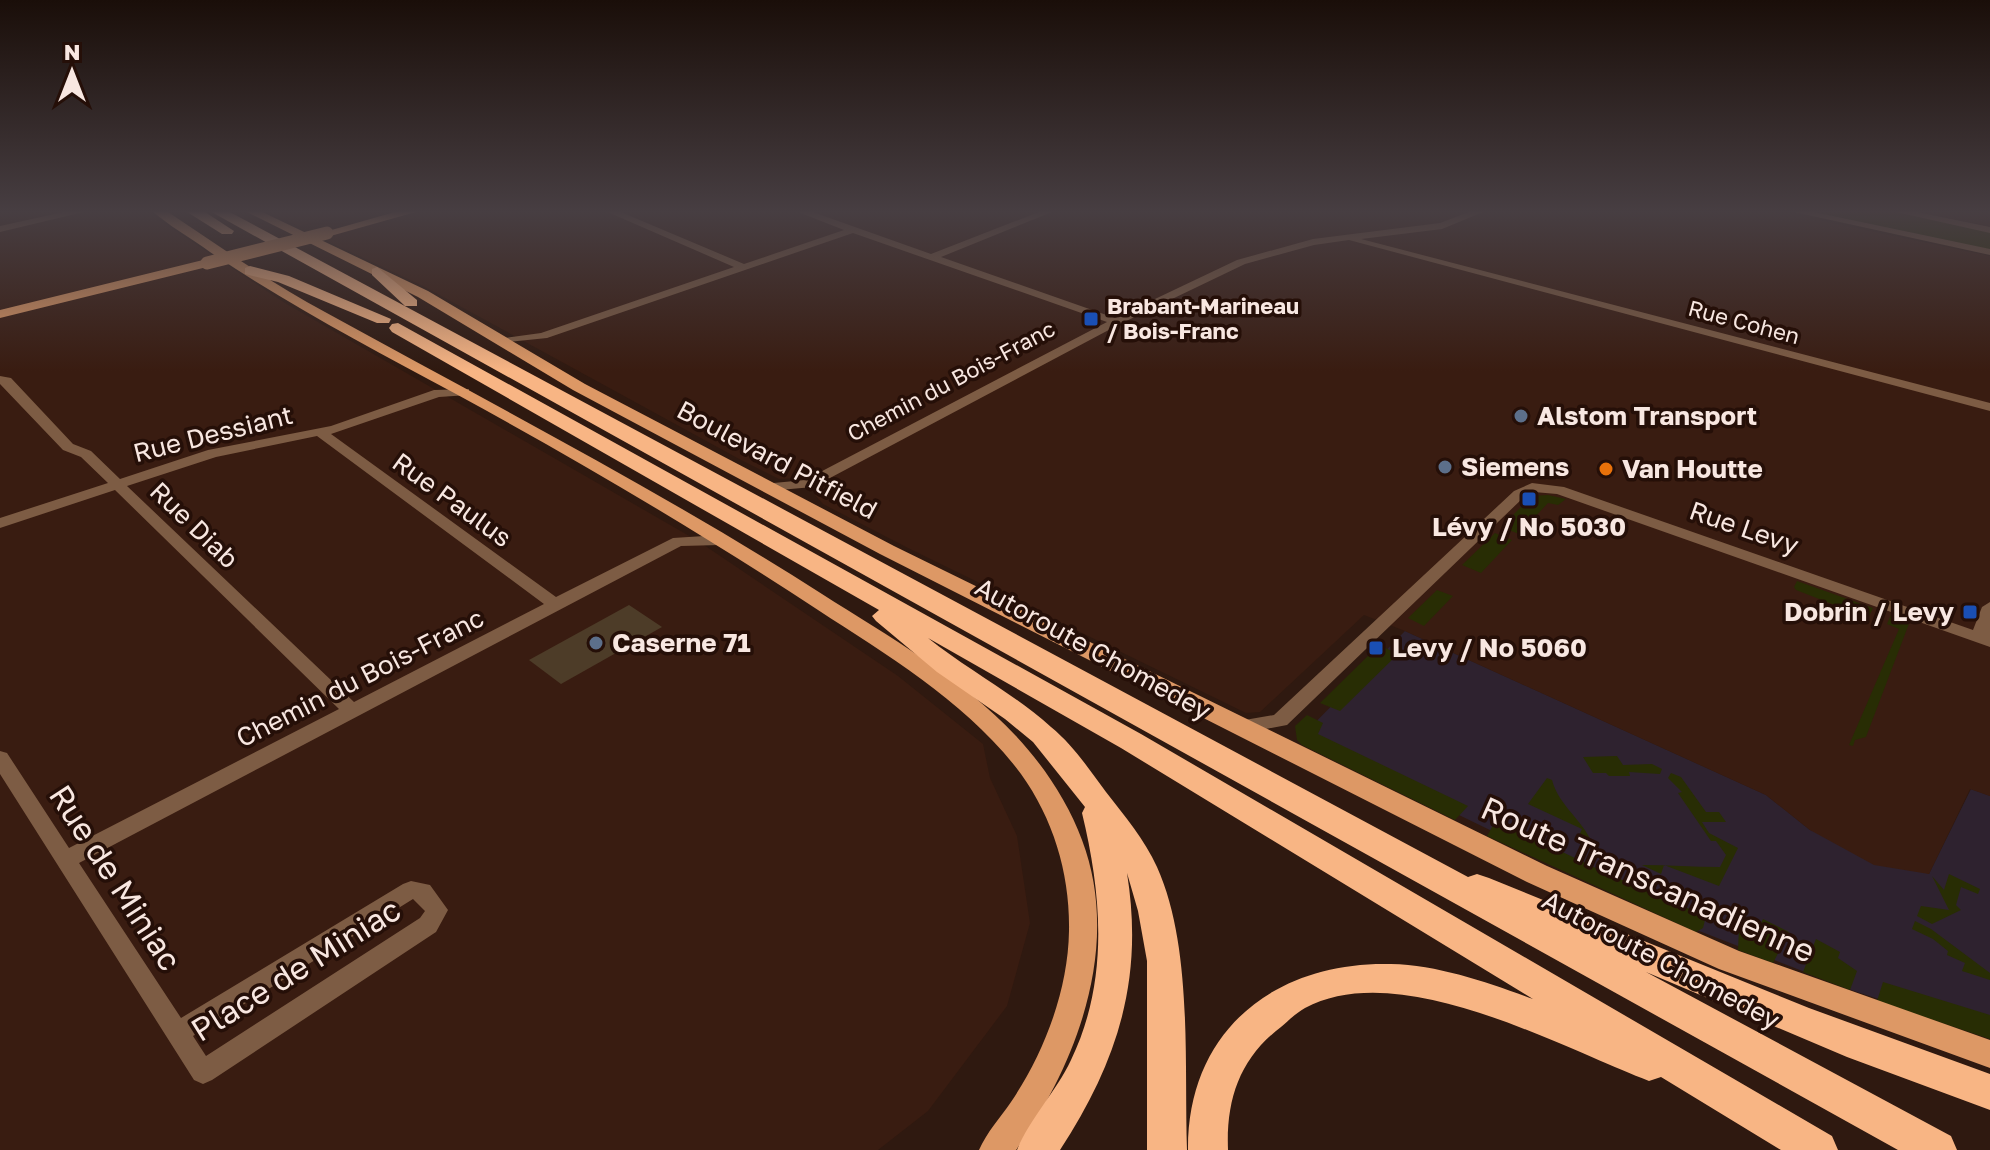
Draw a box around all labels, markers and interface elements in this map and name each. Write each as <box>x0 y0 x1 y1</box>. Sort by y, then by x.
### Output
north arrow <box>32 32 112 112</box>
text: N <box>64 38 80 65</box>
place label: Brabant-Marineau / Bois-Franc <box>1107 292 1299 344</box>
street label: Rue Cohen <box>1686 294 1803 349</box>
marker: Brabant-Marineau / Bois-Franc <box>1082 310 1100 328</box>
street label: Chemin du Bois-Franc <box>842 314 1059 447</box>
street label: Boulevard Pitfield <box>672 394 883 525</box>
street label: Rue Dessiant <box>130 399 296 468</box>
place label: Alstom Transport <box>1537 400 1757 431</box>
marker: Alstom Transport <box>1512 407 1530 425</box>
street label: Rue Paulus <box>387 446 518 553</box>
place label: Siemens <box>1461 451 1569 482</box>
place label: Van Houtte <box>1622 453 1763 484</box>
marker: Siemens <box>1436 458 1454 476</box>
marker: Van Houtte <box>1597 460 1615 478</box>
street label: Rue Diab <box>144 475 245 574</box>
marker: Lévy / No 5030 <box>1520 490 1538 508</box>
street label: Rue Levy <box>1685 494 1803 561</box>
place label: Lévy / No 5030 <box>1432 511 1626 542</box>
street label: Autoroute Chomedey <box>970 571 1217 726</box>
place label: Dobrin / Levy <box>1784 596 1954 627</box>
street label: Chemin du Bois-Franc <box>231 602 489 753</box>
marker: Dobrin / Levy <box>1961 603 1979 621</box>
place label: Caserne 71 <box>612 627 751 658</box>
place label: Levy / No 5060 <box>1392 632 1587 663</box>
marker: Caserne 71 <box>587 634 605 652</box>
marker: Levy / No 5060 <box>1367 639 1385 657</box>
street label: Rue de Miniac <box>42 778 190 977</box>
street label: Route Transcanadienne <box>1476 788 1821 970</box>
street label: Autoroute Chomedey <box>1537 884 1786 1035</box>
street label: Place de Miniac <box>184 890 407 1049</box>

